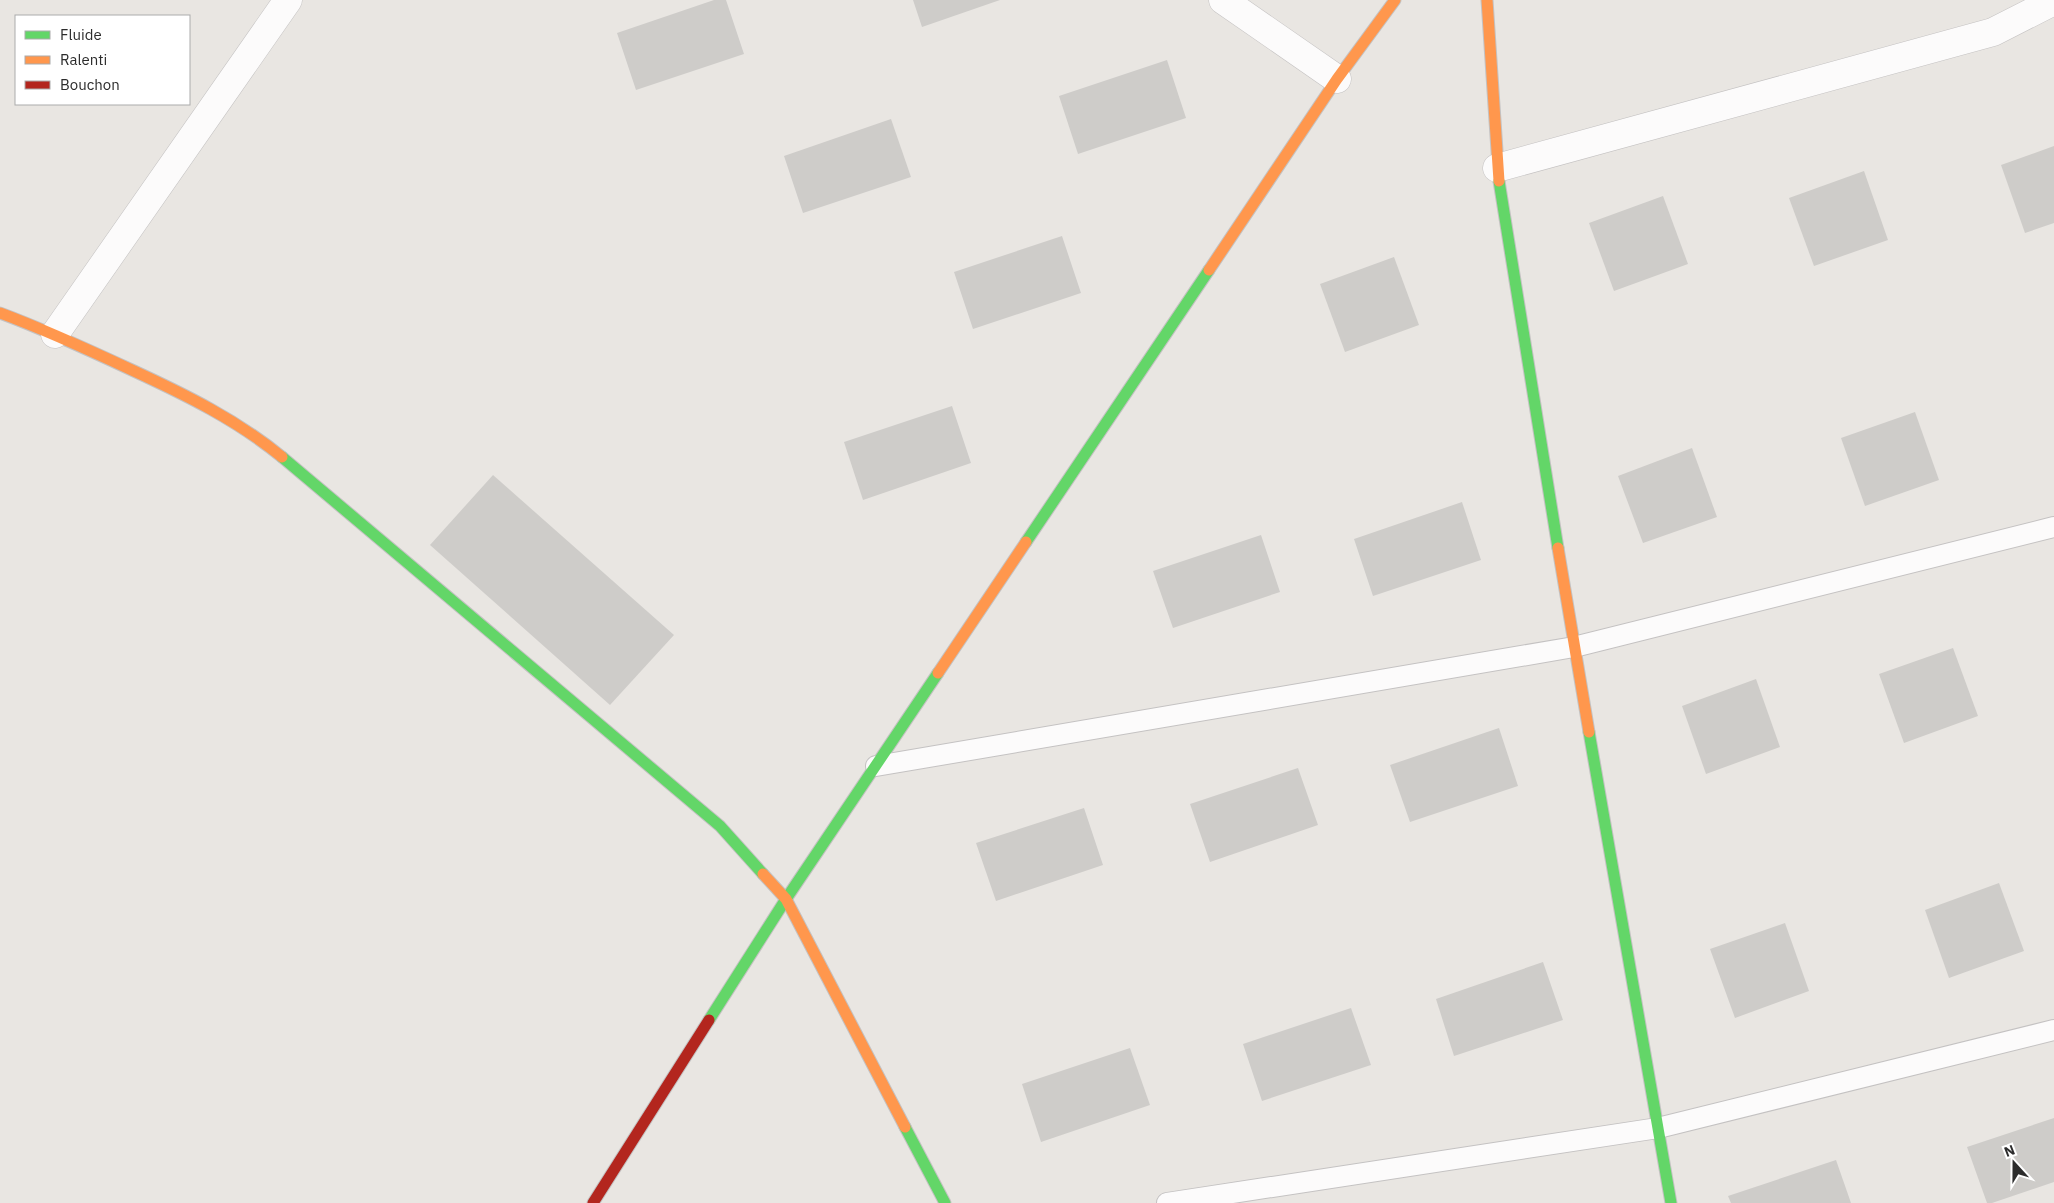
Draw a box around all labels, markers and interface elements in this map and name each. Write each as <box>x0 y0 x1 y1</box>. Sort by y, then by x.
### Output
legend <box>15 15 190 105</box>
text: Fluide <box>60 25 102 44</box>
text: Ralenti <box>60 50 107 69</box>
text: Bouchon <box>60 75 120 94</box>
north arrow <box>1989 1138 2039 1188</box>
text: N <box>2001 1141 2017 1161</box>

